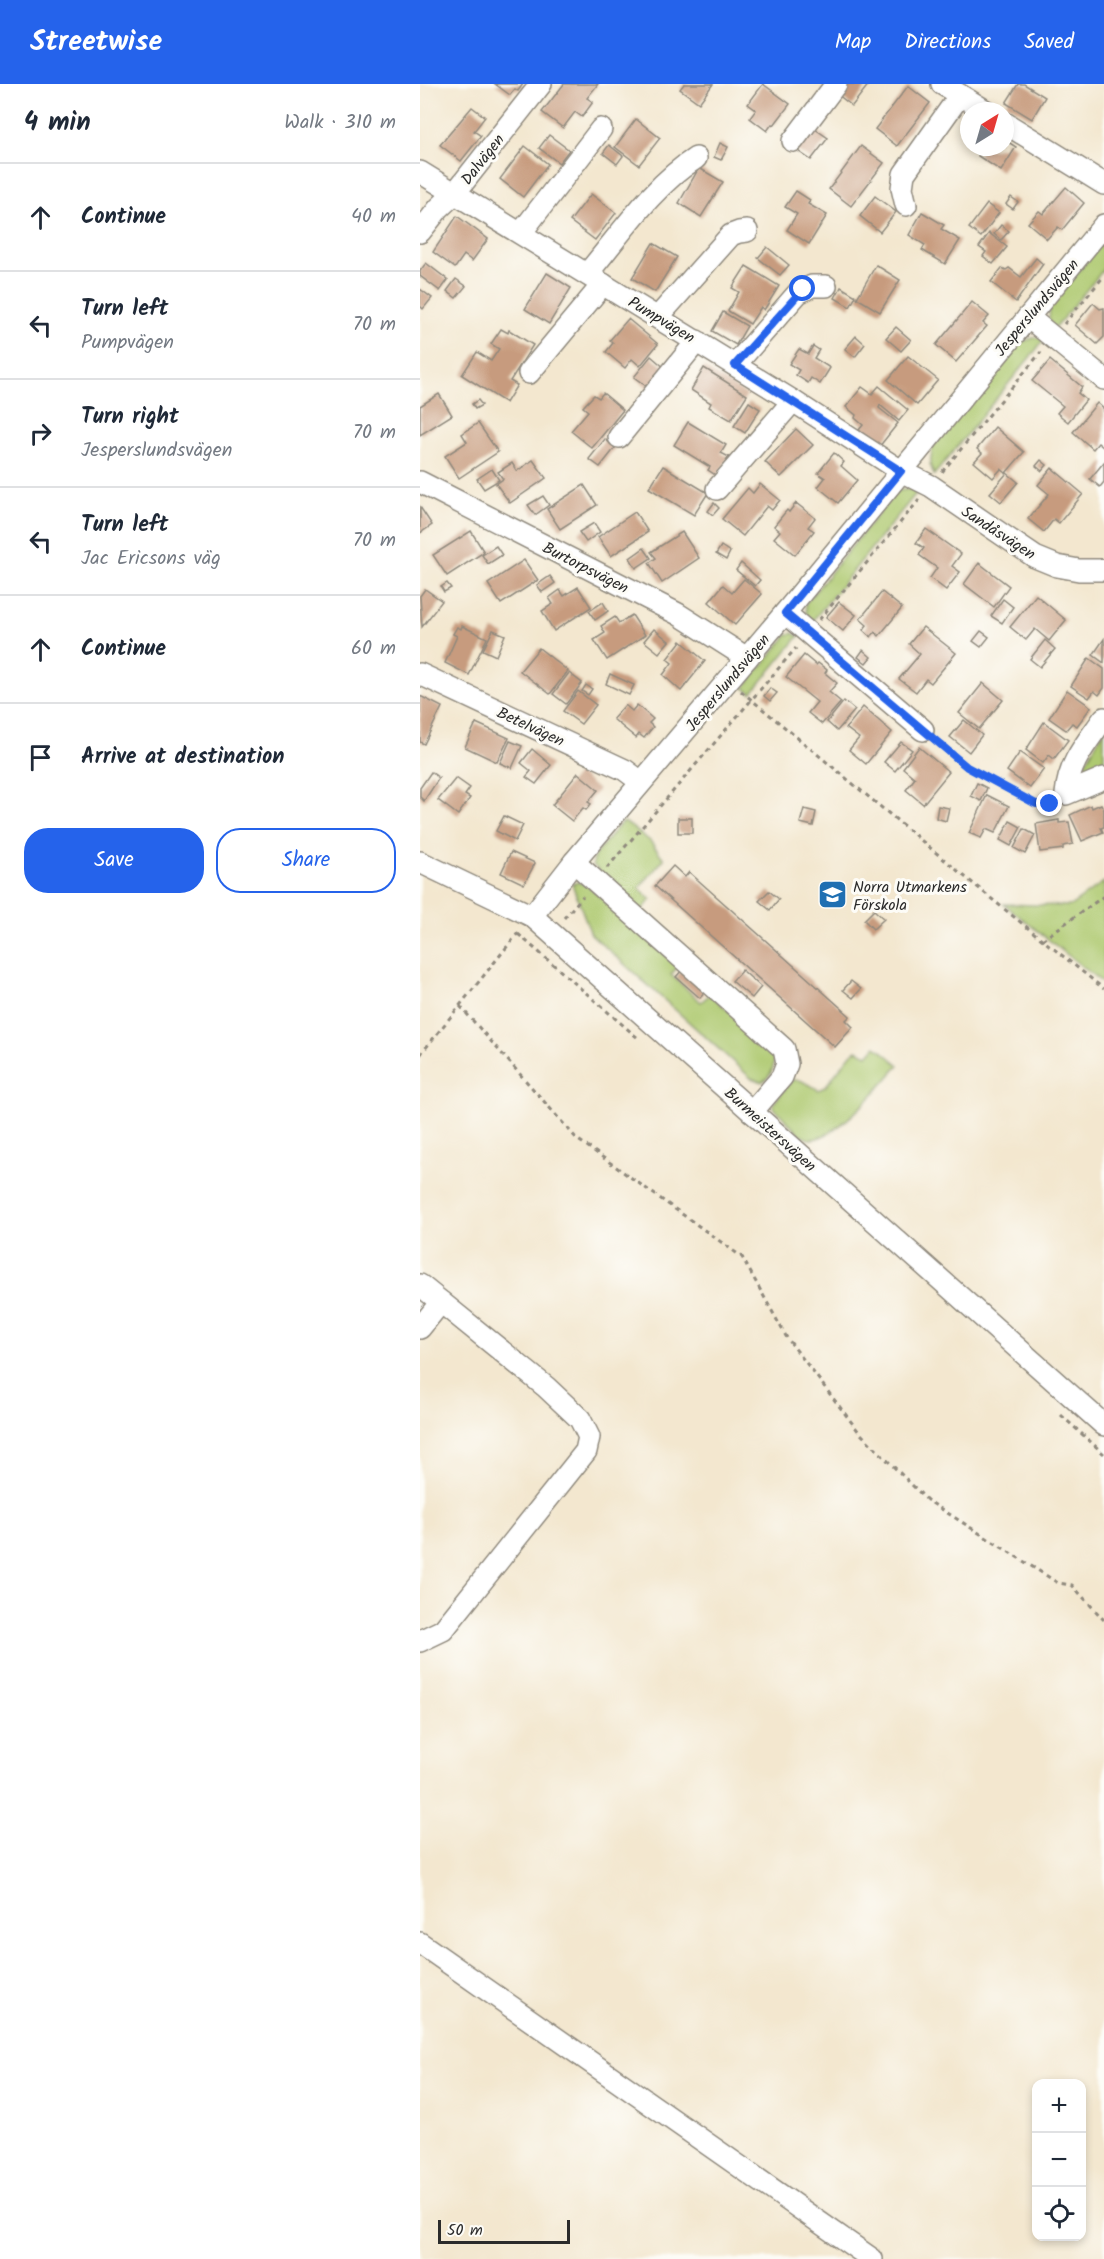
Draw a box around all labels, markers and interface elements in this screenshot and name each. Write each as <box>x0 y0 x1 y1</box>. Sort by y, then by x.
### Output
text: Streetwise <box>30 20 162 65</box>
text: Map <box>835 26 871 59</box>
text: Directions <box>904 26 991 59</box>
text: Saved <box>1024 26 1074 59</box>
text: 4 min <box>24 102 91 144</box>
north arrow <box>960 102 1014 156</box>
text: Walk · 310 m <box>284 107 396 139</box>
street label: Dalvägen <box>455 129 511 191</box>
text: Continue <box>81 200 166 235</box>
icon: ahead <box>24 201 57 234</box>
text: 40 m <box>351 201 396 233</box>
street label: Jesperslundsvägen <box>989 254 1086 362</box>
route start <box>789 275 815 301</box>
street label: Pumpvägen <box>623 290 700 350</box>
text: Turn left <box>81 292 168 327</box>
icon: left <box>24 309 57 342</box>
text: 70 m <box>353 309 396 341</box>
text: Pumpvägen <box>81 327 174 359</box>
text: Turn right <box>81 400 179 435</box>
icon: right <box>24 417 57 450</box>
text: 70 m <box>353 417 396 449</box>
text: Jesperslundsvägen <box>81 435 232 467</box>
street label: Sandåsvägen <box>956 500 1040 567</box>
text: Turn left <box>81 508 168 543</box>
icon: left <box>24 525 57 558</box>
text: 70 m <box>353 525 396 557</box>
street label: Burtorpsvägen <box>538 536 633 601</box>
text: Jac Ericsons väg <box>81 543 221 575</box>
street label: Jesperslundsvägen <box>680 629 777 737</box>
text: Continue <box>81 632 166 667</box>
icon: ahead <box>24 633 57 666</box>
text: 60 m <box>351 633 396 665</box>
street label: Betelvägen <box>492 701 568 754</box>
text: Arrive at destination <box>81 740 284 775</box>
icon: arrive <box>24 741 57 774</box>
route end <box>1036 790 1062 816</box>
button: Save <box>24 828 204 893</box>
button: Share <box>216 828 396 893</box>
place label: Norra Utmarkens Förskola <box>853 875 967 918</box>
school or university icon: Norra Utmarkens Förskola <box>816 879 848 911</box>
street label: Burmeistersvägen <box>718 1082 822 1179</box>
map controls <box>1032 2079 1086 2241</box>
button: + <box>1032 2079 1086 2133</box>
button: − <box>1032 2133 1086 2187</box>
button: locate <box>1032 2187 1086 2241</box>
scale bar <box>438 2217 570 2244</box>
text: 50 m <box>447 2218 483 2243</box>

